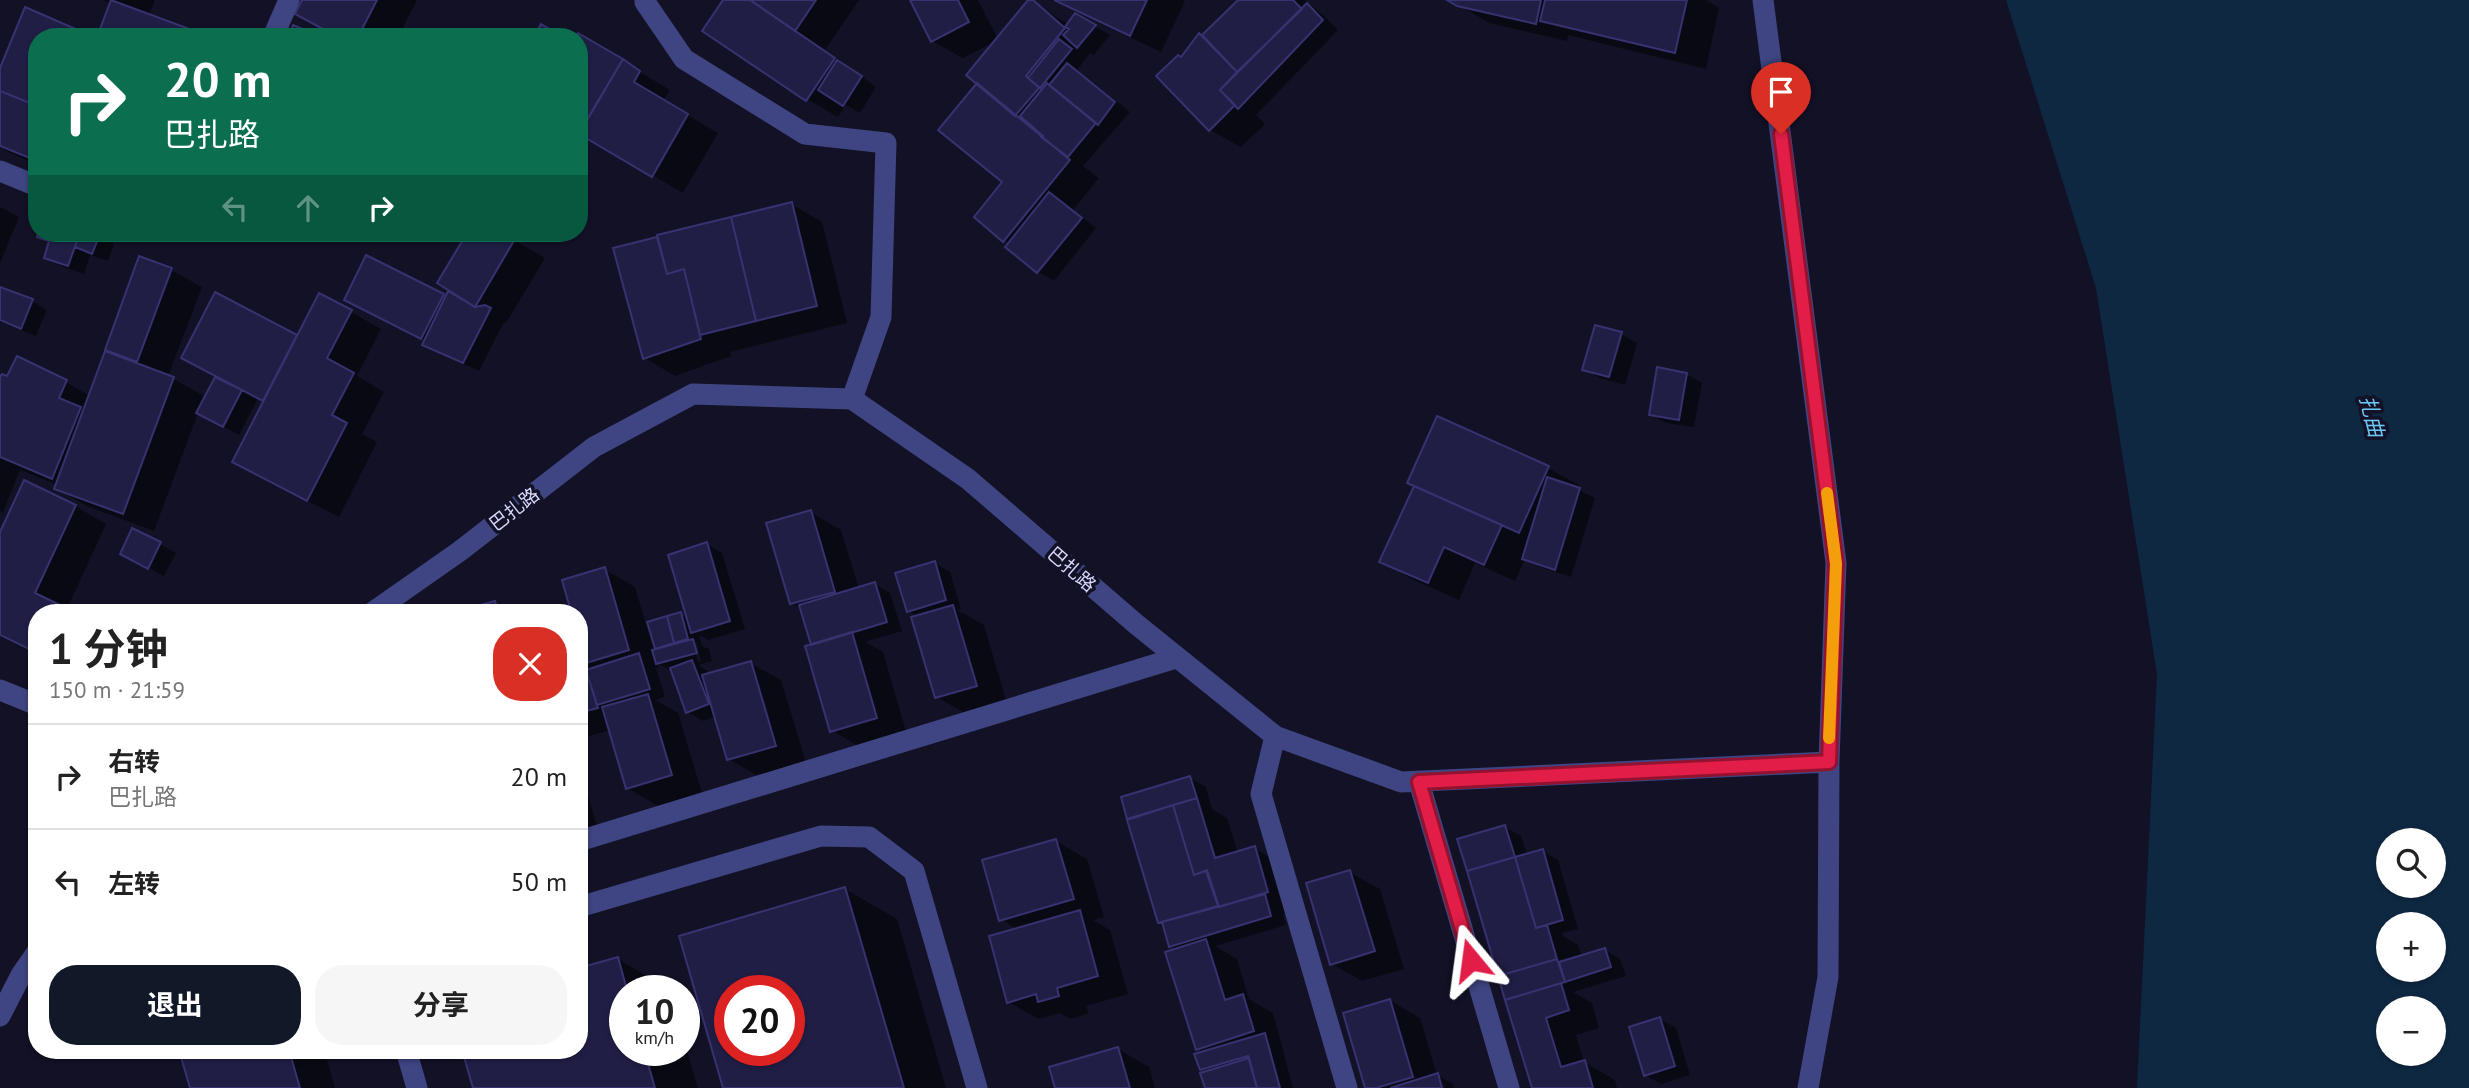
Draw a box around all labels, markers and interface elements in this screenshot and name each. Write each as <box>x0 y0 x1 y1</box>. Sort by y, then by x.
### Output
text: 20 m <box>164 47 271 111</box>
icon: right <box>49 56 140 147</box>
pin <box>1751 62 1811 134</box>
icon: arrive <box>1762 73 1800 111</box>
text: 巴扎路 <box>164 113 260 155</box>
icon: left <box>216 189 254 227</box>
icon: ahead <box>289 189 327 227</box>
icon: right <box>362 189 400 227</box>
water label: 扎曲 <box>2354 392 2391 442</box>
street label: 巴扎路 <box>484 482 544 536</box>
street label: 巴扎路 <box>1043 541 1101 597</box>
text: 1 分钟 <box>49 621 167 676</box>
button: close <box>493 627 567 701</box>
text: 150 m · 21:59 <box>49 675 185 704</box>
text: 右转 <box>108 745 160 778</box>
icon: right <box>49 758 87 796</box>
text: 20 m <box>511 760 567 793</box>
text: 巴扎路 <box>108 782 177 811</box>
map controls <box>2376 828 2446 1066</box>
button: search <box>2376 828 2446 898</box>
icon: left <box>49 863 87 901</box>
text: 50 m <box>511 865 567 898</box>
text: 左转 <box>108 867 160 900</box>
button: + <box>2376 912 2446 982</box>
position arrow <box>1434 923 1508 997</box>
button: 退出 <box>49 965 301 1045</box>
button: 分享 <box>315 965 567 1045</box>
speed limit sign: 20 <box>714 975 805 1066</box>
text: 10 <box>635 988 674 1034</box>
button: − <box>2376 996 2446 1066</box>
text: km/h <box>635 1026 674 1049</box>

